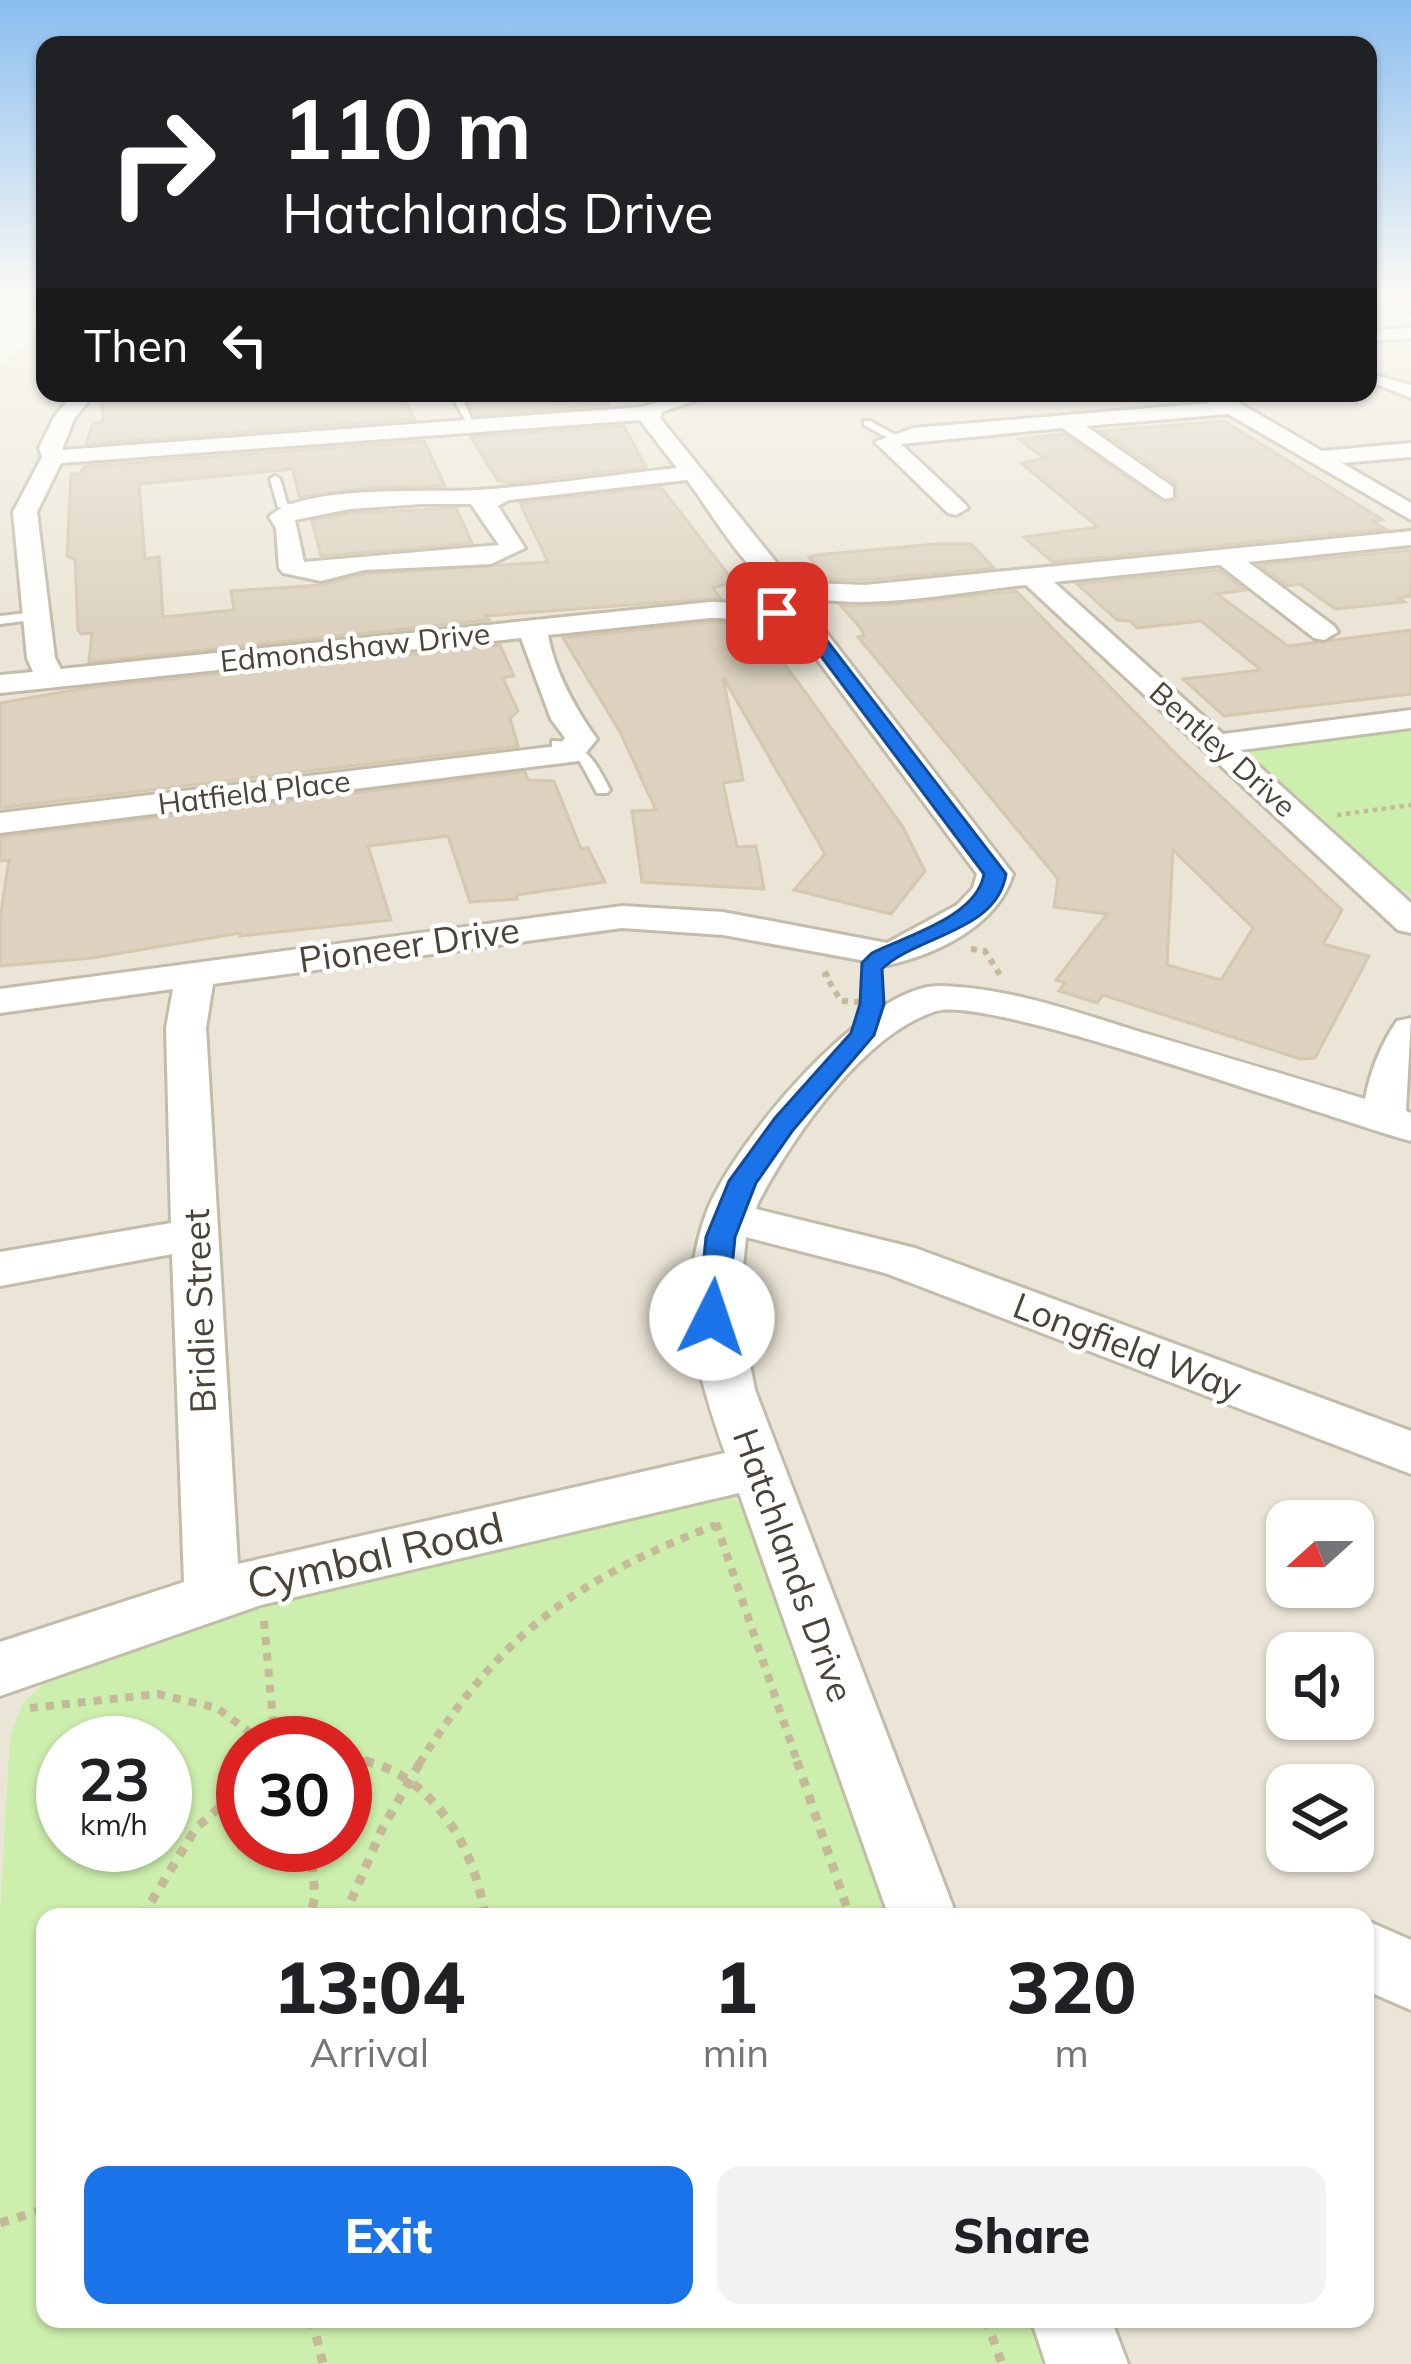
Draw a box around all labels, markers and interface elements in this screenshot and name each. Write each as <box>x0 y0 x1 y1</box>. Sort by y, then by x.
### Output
text: 110 m <box>282 75 532 180</box>
icon: right <box>84 84 240 240</box>
text: Hatchlands Drive <box>282 179 713 247</box>
icon: left <box>212 312 278 378</box>
text: Then <box>84 317 188 373</box>
pin <box>726 562 828 664</box>
icon: arrive <box>744 580 810 646</box>
street label: Edmondshaw Drive <box>218 614 492 680</box>
street label: Bentley Drive <box>1142 673 1304 825</box>
street label: Hatfield Place <box>156 761 352 823</box>
street label: Pioneer Drive <box>296 906 522 982</box>
street label: Bridie Street <box>173 1208 225 1414</box>
position arrow <box>649 1255 775 1381</box>
street label: Longfield Way <box>1007 1282 1249 1410</box>
street label: Hatchlands Drive <box>724 1422 864 1708</box>
street label: Cymbal Road <box>242 1500 508 1610</box>
north arrow <box>1266 1500 1374 1608</box>
map controls <box>1266 1500 1374 1872</box>
button: sound <box>1266 1632 1374 1740</box>
speed limit sign: 30 <box>216 1716 372 1872</box>
text: 23 <box>78 1741 150 1816</box>
button: layers <box>1266 1764 1374 1872</box>
text: km/h <box>80 1805 148 1843</box>
text: 13:04 <box>274 1941 465 2031</box>
text: 1 <box>714 1941 758 2031</box>
text: 320 <box>1007 1941 1136 2031</box>
text: Arrival <box>310 2028 429 2077</box>
text: min <box>703 2028 769 2077</box>
text: m <box>1054 2028 1089 2077</box>
button: Exit <box>84 2166 693 2304</box>
button: Share <box>717 2166 1326 2304</box>

